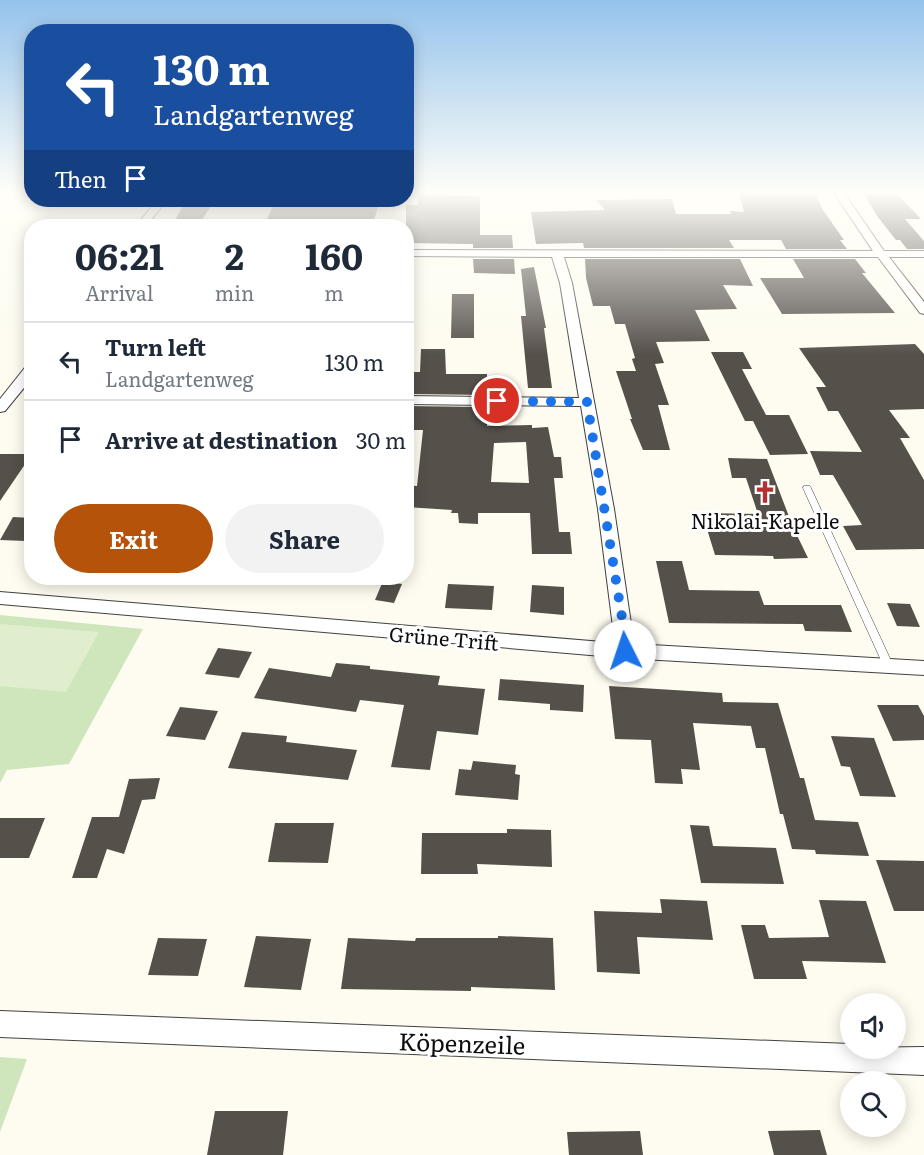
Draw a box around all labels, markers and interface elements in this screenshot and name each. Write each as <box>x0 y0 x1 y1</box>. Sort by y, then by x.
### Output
text: 130 m <box>153 36 270 98</box>
icon: left <box>54 48 132 126</box>
text: Landgartenweg <box>153 93 354 133</box>
text: Then <box>54 162 107 195</box>
icon: arrive <box>119 162 152 195</box>
text: 06:21 <box>75 228 164 281</box>
text: 2 <box>225 228 244 281</box>
text: 160 <box>305 228 363 281</box>
text: Arrival <box>85 277 154 307</box>
text: min <box>215 277 254 307</box>
text: m <box>324 277 344 307</box>
text: Turn left <box>105 330 206 363</box>
icon: left <box>54 345 87 378</box>
text: 130 m <box>325 345 384 378</box>
text: Landgartenweg <box>105 363 254 393</box>
pin <box>471 375 522 426</box>
icon: arrive <box>480 384 513 417</box>
icon: arrive <box>54 423 87 456</box>
text: Arrive at destination <box>105 423 338 456</box>
text: 30 m <box>356 423 406 456</box>
church icon: Nikolai-Kapelle <box>752 479 778 505</box>
button: Exit <box>54 504 213 573</box>
button: Share <box>225 504 384 573</box>
place label: Nikolai-Kapelle <box>691 505 839 535</box>
street label: Grüne Trift <box>388 617 500 657</box>
position arrow <box>593 619 657 683</box>
map controls <box>840 993 906 1137</box>
button: sound <box>840 993 906 1059</box>
street label: Köpenzeile <box>398 1022 526 1062</box>
button: search <box>840 1071 906 1137</box>

